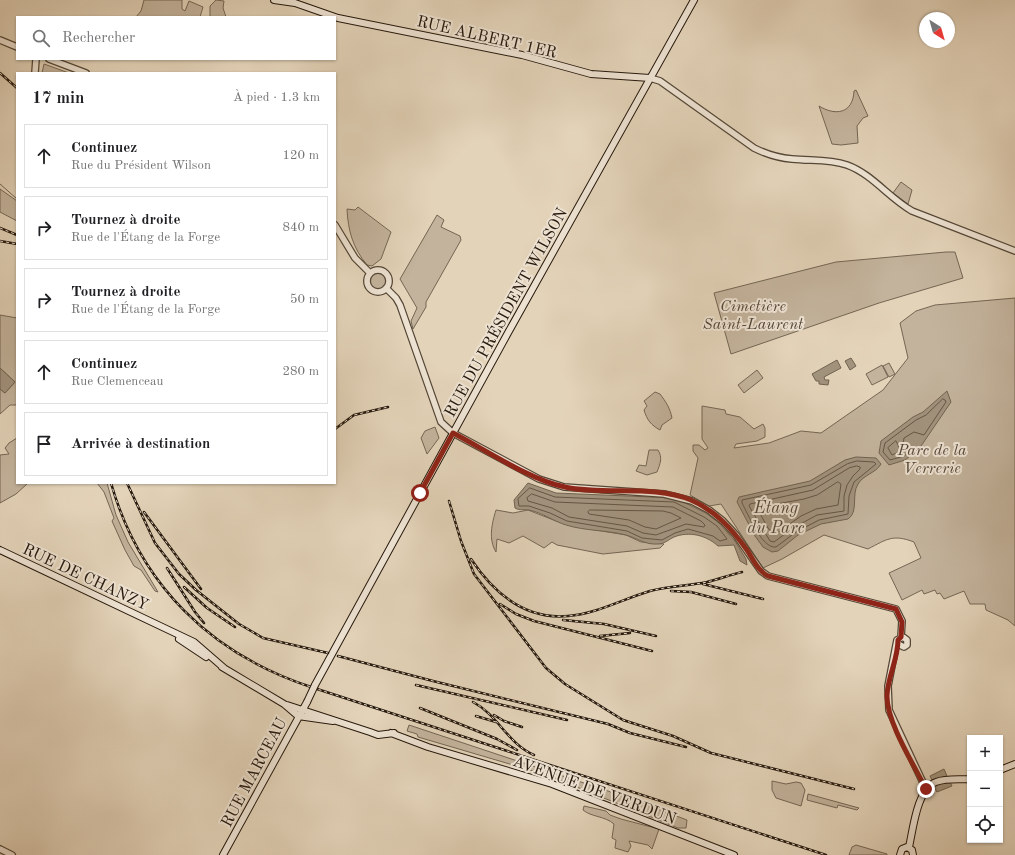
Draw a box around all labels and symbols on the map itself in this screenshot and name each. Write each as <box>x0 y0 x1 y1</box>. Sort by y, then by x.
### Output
north arrow <box>919 12 955 48</box>
street label: RUE ALBERT 1ER <box>415 14 558 62</box>
street label: RUE DU PRÉSIDENT WILSON <box>439 204 571 420</box>
park label: Cimetière Saint-Laurent <box>703 299 804 333</box>
park label: Parc de la Verrerie <box>896 443 967 477</box>
route start <box>411 484 429 502</box>
water label: Étang du Parc <box>747 497 805 537</box>
street label: RUE DE CHANZY <box>20 542 151 614</box>
street label: RUE MARCEAU <box>219 715 291 830</box>
street label: AVENUE DE VERDUN <box>510 754 678 828</box>
route end <box>917 780 935 798</box>

